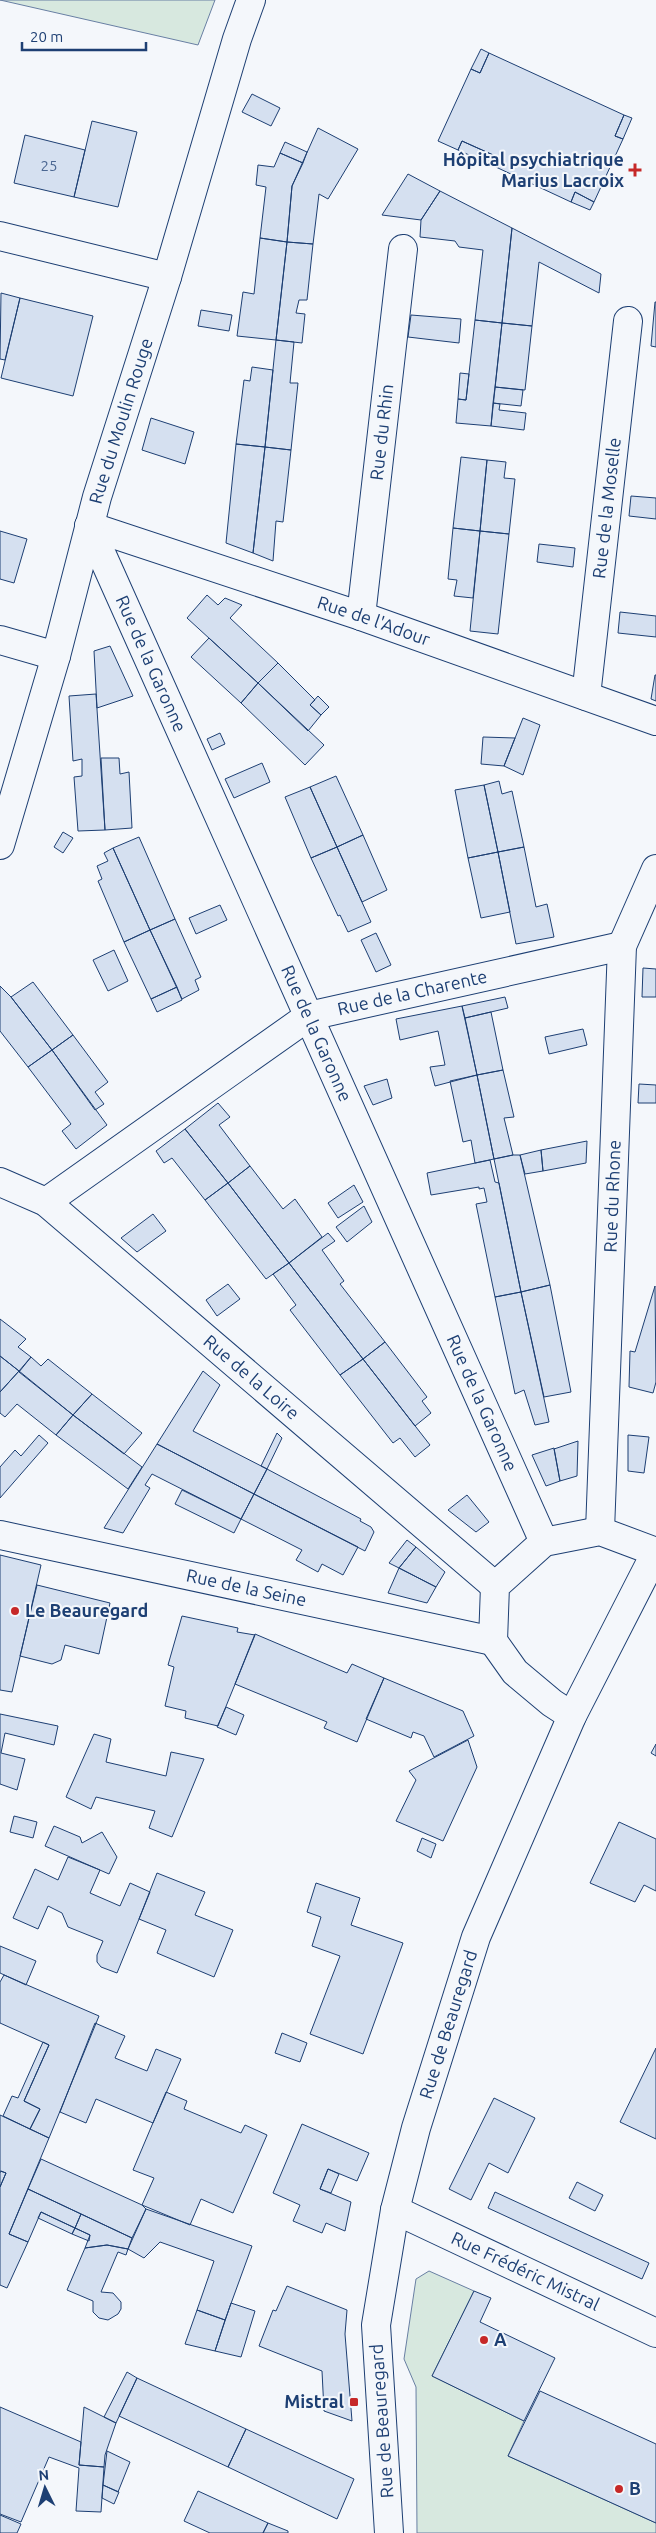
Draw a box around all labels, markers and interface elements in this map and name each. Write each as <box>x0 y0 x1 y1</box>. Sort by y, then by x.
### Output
scale bar <box>22 20 146 52</box>
text: 20 m <box>30 28 63 45</box>
place label: Hôpital psychiatrique Marius Lacroix <box>443 149 624 190</box>
house number: 25 <box>41 157 57 174</box>
marker: Hôpital psychiatrique Marius Lacroix <box>628 163 642 177</box>
street label: Rue du Moulin Rouge <box>85 335 156 506</box>
street label: Rue du Rhin <box>366 383 396 481</box>
street label: Rue de la Moselle <box>588 437 624 580</box>
street label: Rue de l'Adour <box>315 591 433 649</box>
street label: Rue de la Garonne <box>112 592 191 735</box>
street label: Rue de la Garonne <box>278 962 356 1104</box>
street label: Rue de la Charente <box>335 965 489 1018</box>
street label: Rue du Rhone <box>599 1139 624 1253</box>
street label: Rue de la Loire <box>200 1330 303 1423</box>
street label: Rue de la Garonne <box>443 1331 522 1474</box>
street label: Rue de la Seine <box>185 1564 308 1610</box>
place label: Le Beauregard <box>25 1600 148 1620</box>
marker: Le Beauregard <box>9 1605 21 1617</box>
street label: Rue de Beauregard <box>415 1947 480 2101</box>
street label: Rue Frédéric Mistral <box>448 2227 603 2314</box>
place label: A <box>494 2329 507 2349</box>
marker: A <box>478 2334 490 2346</box>
street label: Rue de Beauregard <box>366 2343 396 2499</box>
place label: Mistral <box>284 2391 345 2411</box>
marker: Mistral <box>348 2396 360 2408</box>
north arrow <box>20 2463 70 2513</box>
text: N <box>38 2467 50 2483</box>
place label: B <box>629 2478 641 2498</box>
marker: B <box>613 2483 625 2495</box>

